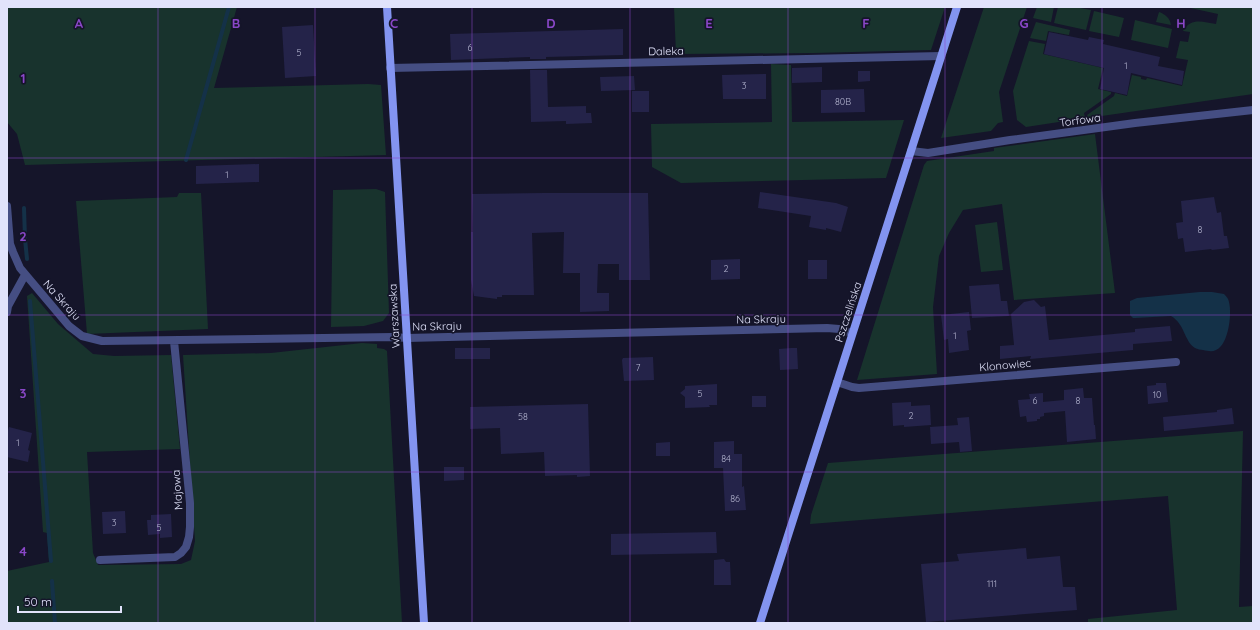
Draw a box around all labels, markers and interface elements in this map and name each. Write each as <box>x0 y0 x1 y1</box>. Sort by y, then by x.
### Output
text: A <box>75 15 84 31</box>
text: B <box>232 15 240 31</box>
text: C <box>390 15 398 31</box>
text: D <box>546 15 556 31</box>
text: E <box>705 15 713 31</box>
text: F <box>862 15 870 31</box>
text: G <box>1019 15 1029 31</box>
text: H <box>1176 15 1186 31</box>
house number: 6 <box>468 42 473 53</box>
street label: Daleka <box>648 44 684 58</box>
house number: 5 <box>297 47 302 58</box>
house number: 1 <box>1124 60 1128 71</box>
text: 1 <box>20 70 26 86</box>
house number: 3 <box>742 80 747 91</box>
house number: 80B <box>835 96 851 107</box>
street label: Torfowa <box>1059 110 1101 130</box>
house number: 1 <box>225 169 229 180</box>
house number: 8 <box>1198 224 1203 235</box>
text: 2 <box>19 228 27 244</box>
house number: 2 <box>724 263 729 274</box>
street label: Na Skraju <box>40 277 84 323</box>
street label: Pszczelińska <box>832 280 864 344</box>
street label: Warszawska <box>385 284 403 348</box>
street label: Na Skraju <box>736 312 786 326</box>
street label: Na Skraju <box>412 319 462 333</box>
house number: 1 <box>953 330 957 341</box>
street label: Klonowiec <box>978 356 1032 374</box>
house number: 7 <box>636 362 641 373</box>
text: 3 <box>20 385 27 401</box>
house number: 5 <box>698 388 703 399</box>
house number: 10 <box>1153 389 1161 400</box>
house number: 6 <box>1033 395 1038 406</box>
house number: 8 <box>1076 395 1081 406</box>
house number: 2 <box>909 410 914 421</box>
house number: 58 <box>518 411 528 422</box>
house number: 1 <box>16 437 20 448</box>
house number: 84 <box>721 453 731 464</box>
street label: Majowa <box>169 469 185 511</box>
house number: 86 <box>730 493 740 504</box>
house number: 3 <box>112 517 117 528</box>
house number: 5 <box>157 522 162 533</box>
text: 4 <box>19 543 27 559</box>
house number: 111 <box>987 578 997 589</box>
scale bar <box>18 588 121 614</box>
text: 50 m <box>24 594 52 609</box>

